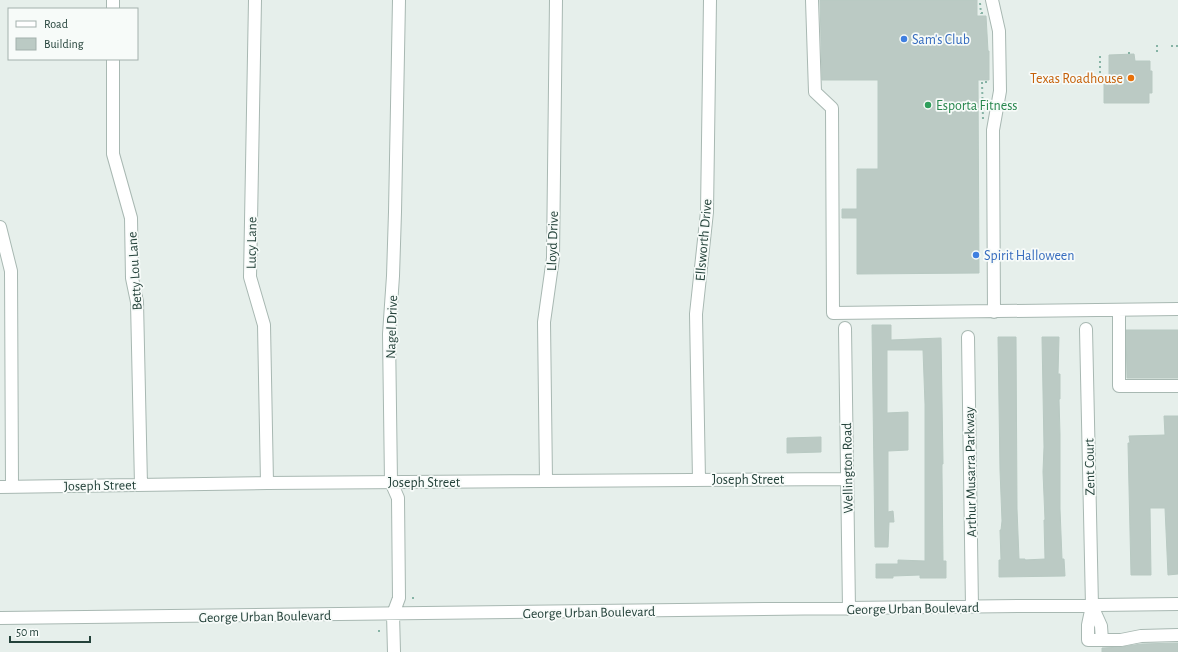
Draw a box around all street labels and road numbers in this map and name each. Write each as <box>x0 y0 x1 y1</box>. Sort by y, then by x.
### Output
street label: Ellsworth Drive <box>693 198 715 282</box>
street label: Lloyd Drive <box>545 211 561 271</box>
street label: Lucy Lane <box>245 217 259 269</box>
street label: Betty Lou Lane <box>125 231 145 311</box>
street label: Nagel Drive <box>384 295 400 359</box>
street label: Arthur Musarra Parkway <box>963 406 979 537</box>
street label: Wellington Road <box>840 422 856 514</box>
street label: Zent Court <box>1082 438 1097 496</box>
street label: Joseph Street <box>712 473 785 487</box>
street label: Joseph Street <box>388 476 461 490</box>
street label: Joseph Street <box>64 478 137 494</box>
street label: George Urban Boulevard <box>847 601 979 617</box>
street label: George Urban Boulevard <box>523 605 655 621</box>
street label: George Urban Boulevard <box>199 609 331 625</box>

